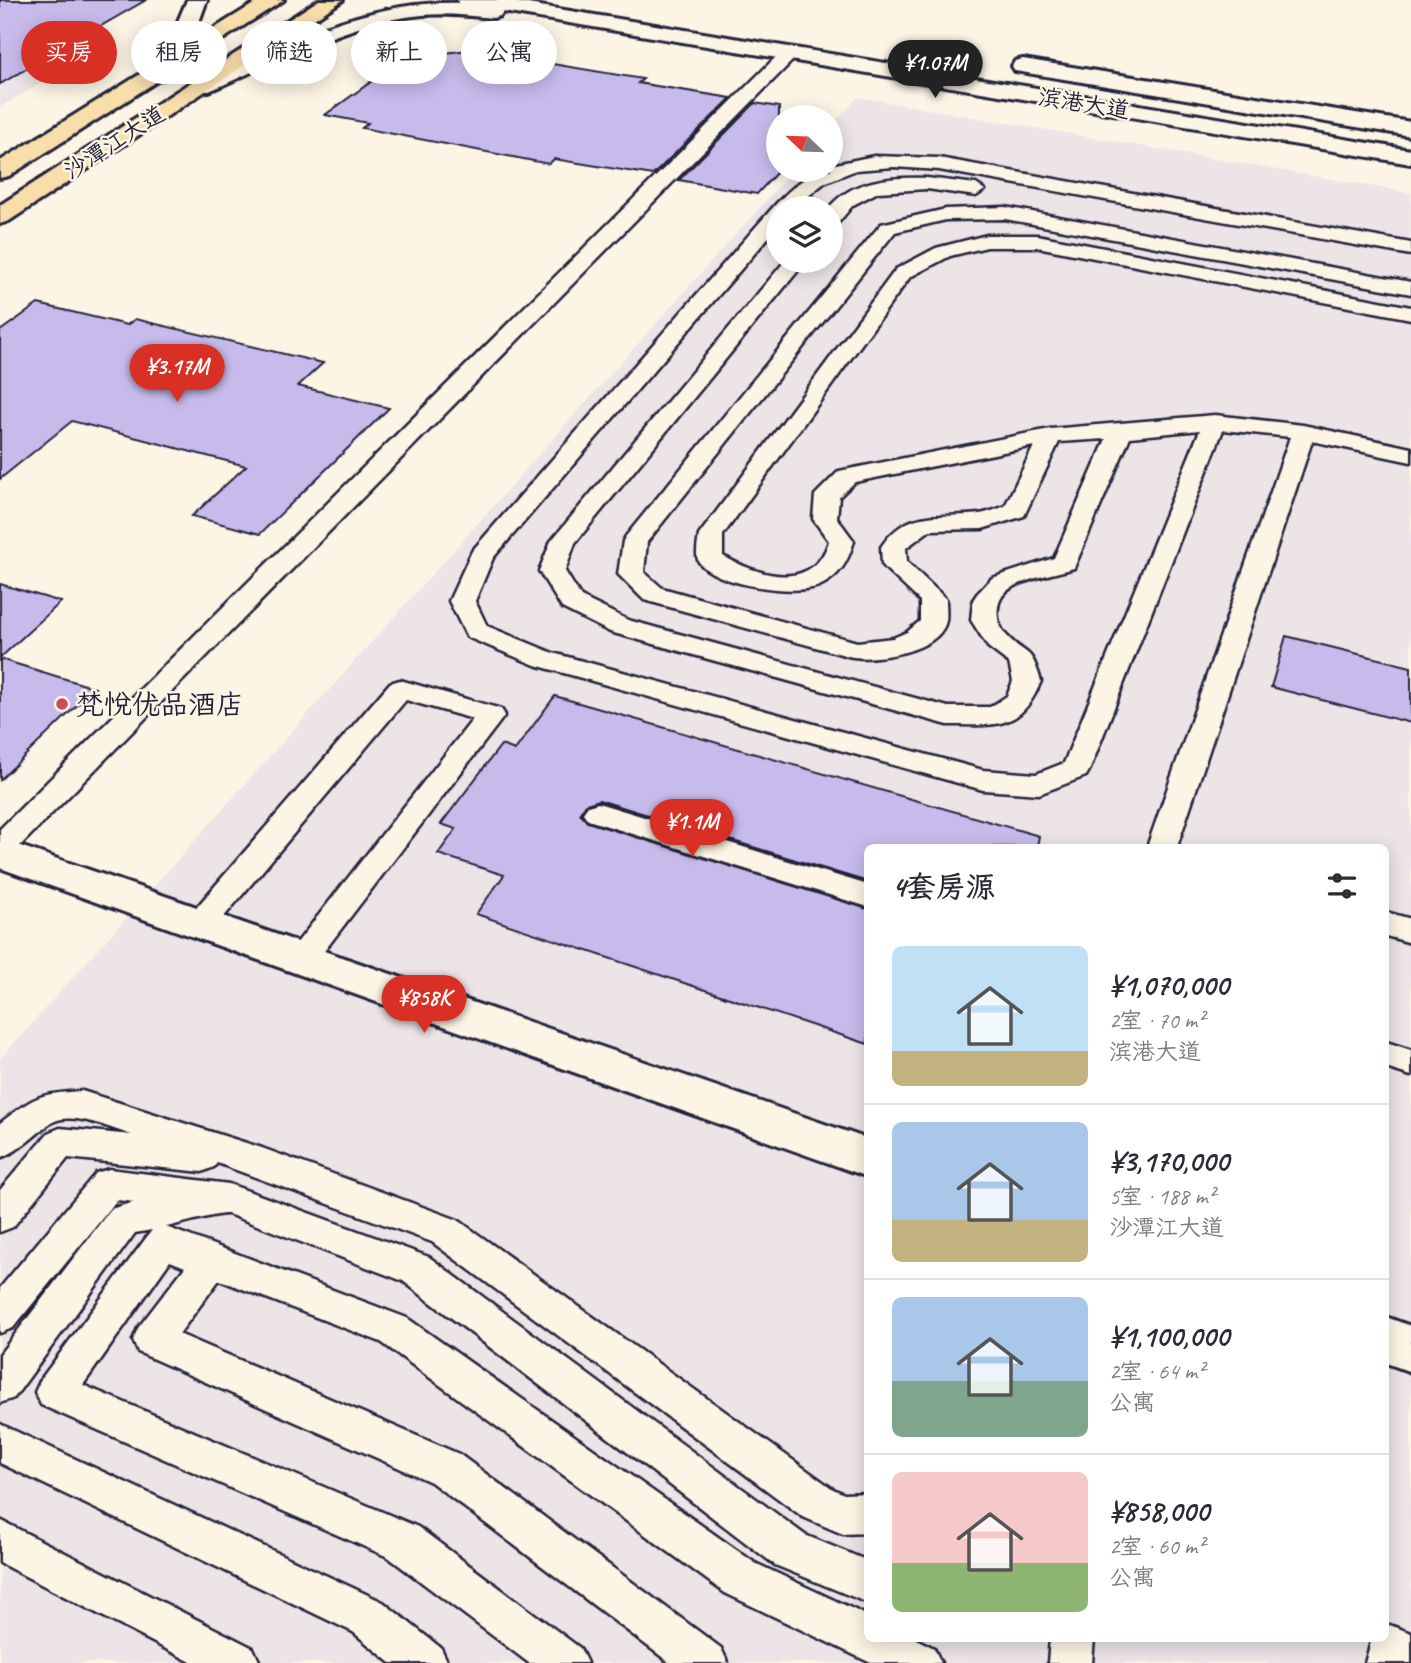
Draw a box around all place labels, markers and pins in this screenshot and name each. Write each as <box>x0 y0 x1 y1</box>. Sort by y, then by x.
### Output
pin: ¥1.07M <box>878 41 992 100</box>
pin: ¥3.17M <box>120 344 234 404</box>
place label: 梵悦优品酒店 <box>76 687 244 722</box>
marker: 梵悦优品酒店 <box>54 696 70 712</box>
pin: ¥1.1M <box>643 800 741 859</box>
pin: ¥858K <box>375 976 473 1035</box>

